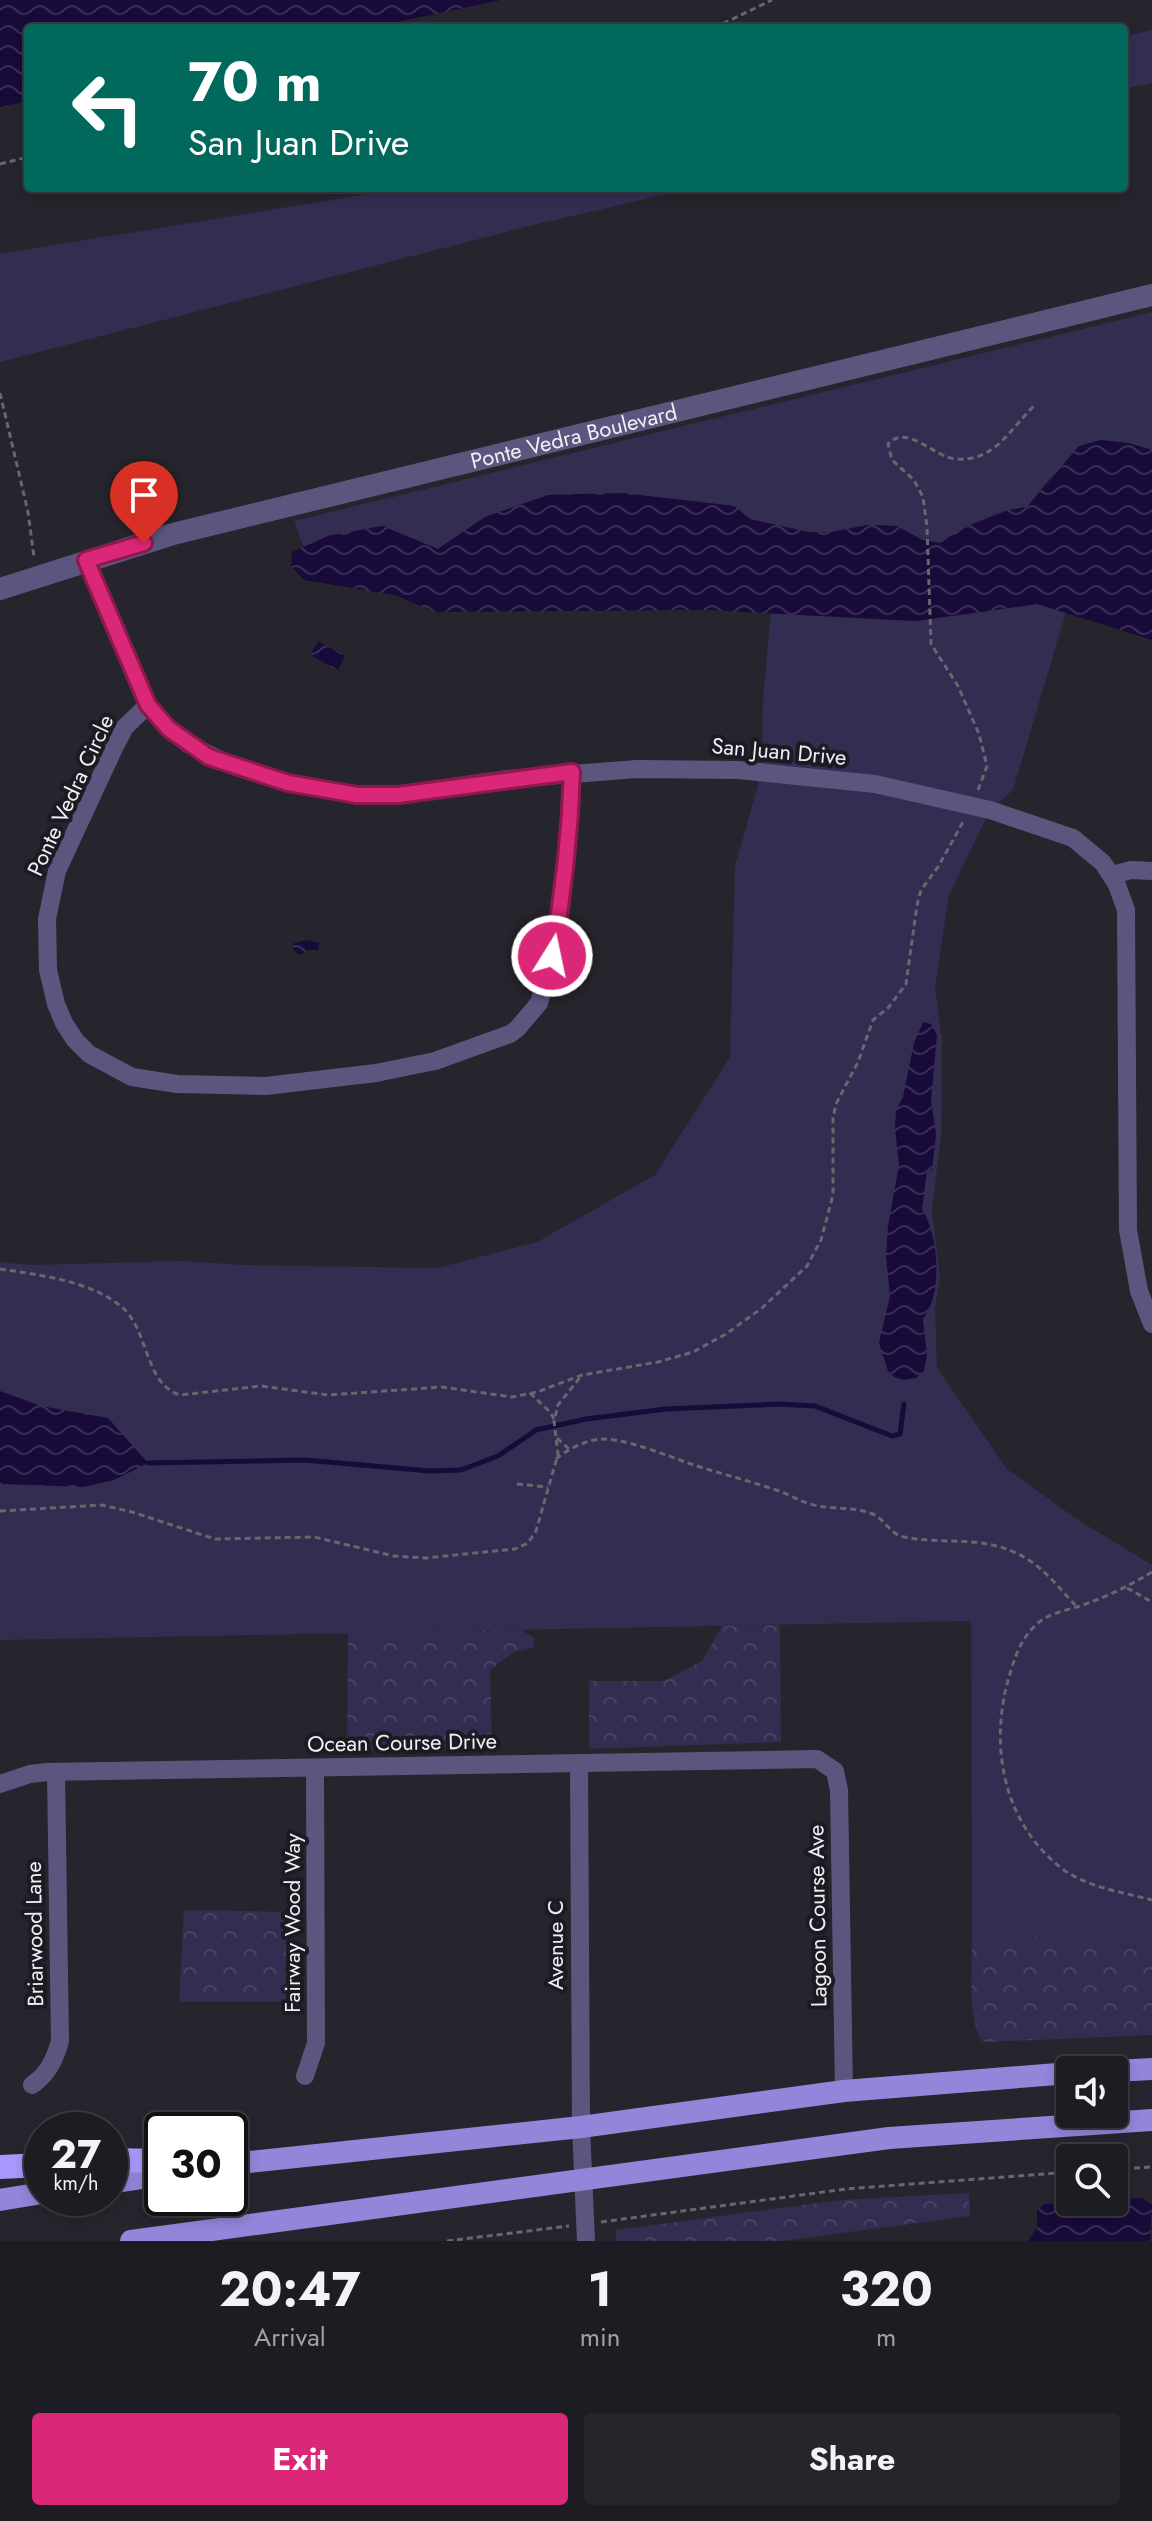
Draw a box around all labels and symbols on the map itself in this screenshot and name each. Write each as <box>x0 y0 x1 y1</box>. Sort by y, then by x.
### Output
street label: Ponte Vedra Boulevard <box>467 396 680 477</box>
pin <box>110 461 178 543</box>
street label: Ponte Vedra Circle <box>19 709 121 881</box>
street label: San Juan Drive <box>710 729 848 773</box>
position arrow <box>510 914 594 998</box>
street label: Ocean Course Drive <box>307 1724 497 1760</box>
street label: Lagoon Course Ave <box>799 1825 835 2007</box>
street label: Fairway Wood Way <box>276 1833 308 2013</box>
street label: Briarwood Lane <box>17 1861 51 2007</box>
street label: Avenue C <box>539 1900 571 1990</box>
speed limit sign: 30 <box>144 2112 248 2216</box>

